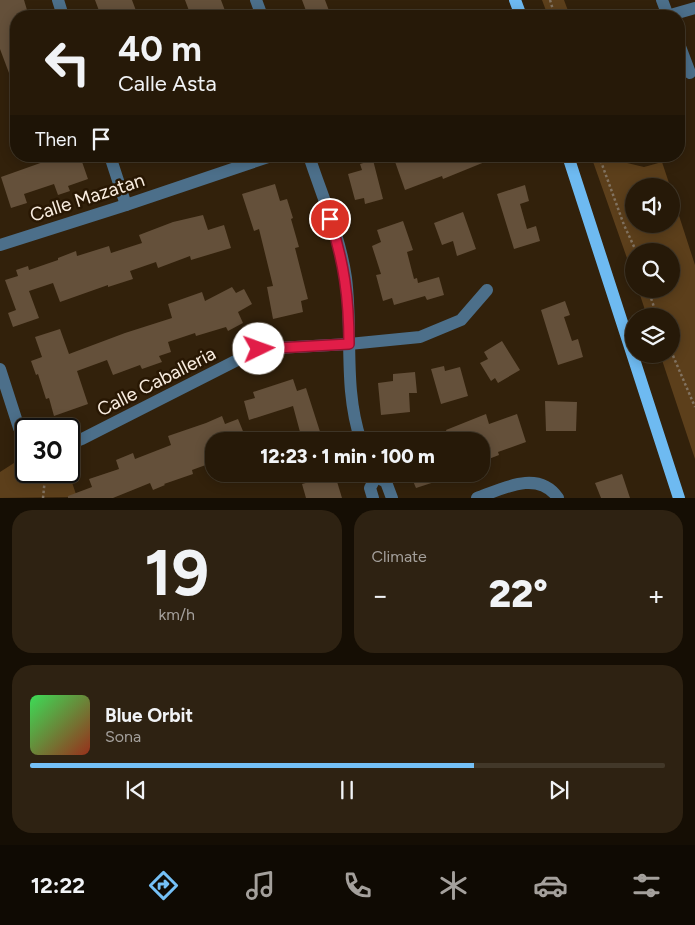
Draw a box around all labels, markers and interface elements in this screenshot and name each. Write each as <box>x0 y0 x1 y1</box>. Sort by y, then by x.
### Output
text: 40 m <box>118 28 202 70</box>
icon: left <box>35 30 100 95</box>
text: Calle Asta <box>118 70 217 97</box>
icon: arrive <box>87 125 115 153</box>
text: Then <box>35 128 77 151</box>
street label: Calle Mazatan <box>27 168 147 227</box>
map controls <box>625 178 680 363</box>
button: sound <box>625 178 680 233</box>
pin <box>309 198 351 240</box>
icon: arrive <box>316 205 344 233</box>
button: search <box>625 243 680 298</box>
button: layers <box>625 308 680 363</box>
position arrow <box>232 322 284 374</box>
street label: Calle Caballeria <box>93 342 219 421</box>
speed limit sign: 30 <box>15 418 80 483</box>
text: 12:23 · 1 min · 100 m <box>260 445 435 468</box>
text: 19 <box>144 533 209 611</box>
text: Climate <box>372 547 427 566</box>
text: 22° <box>489 571 548 617</box>
text: − <box>372 578 389 612</box>
text: + <box>648 578 665 612</box>
text: km/h <box>158 605 195 624</box>
text: Blue Orbit <box>105 704 193 727</box>
text: Sona <box>105 727 141 746</box>
icon: previous <box>122 776 150 804</box>
icon: pause <box>333 776 361 804</box>
icon: next <box>545 776 573 804</box>
icon: directions <box>146 868 181 903</box>
icon: music <box>243 868 278 903</box>
icon: phone <box>340 868 375 903</box>
icon: climate <box>436 868 471 903</box>
icon: car <box>533 868 568 903</box>
icon: filters <box>629 868 664 903</box>
text: 12:22 <box>31 872 85 899</box>

